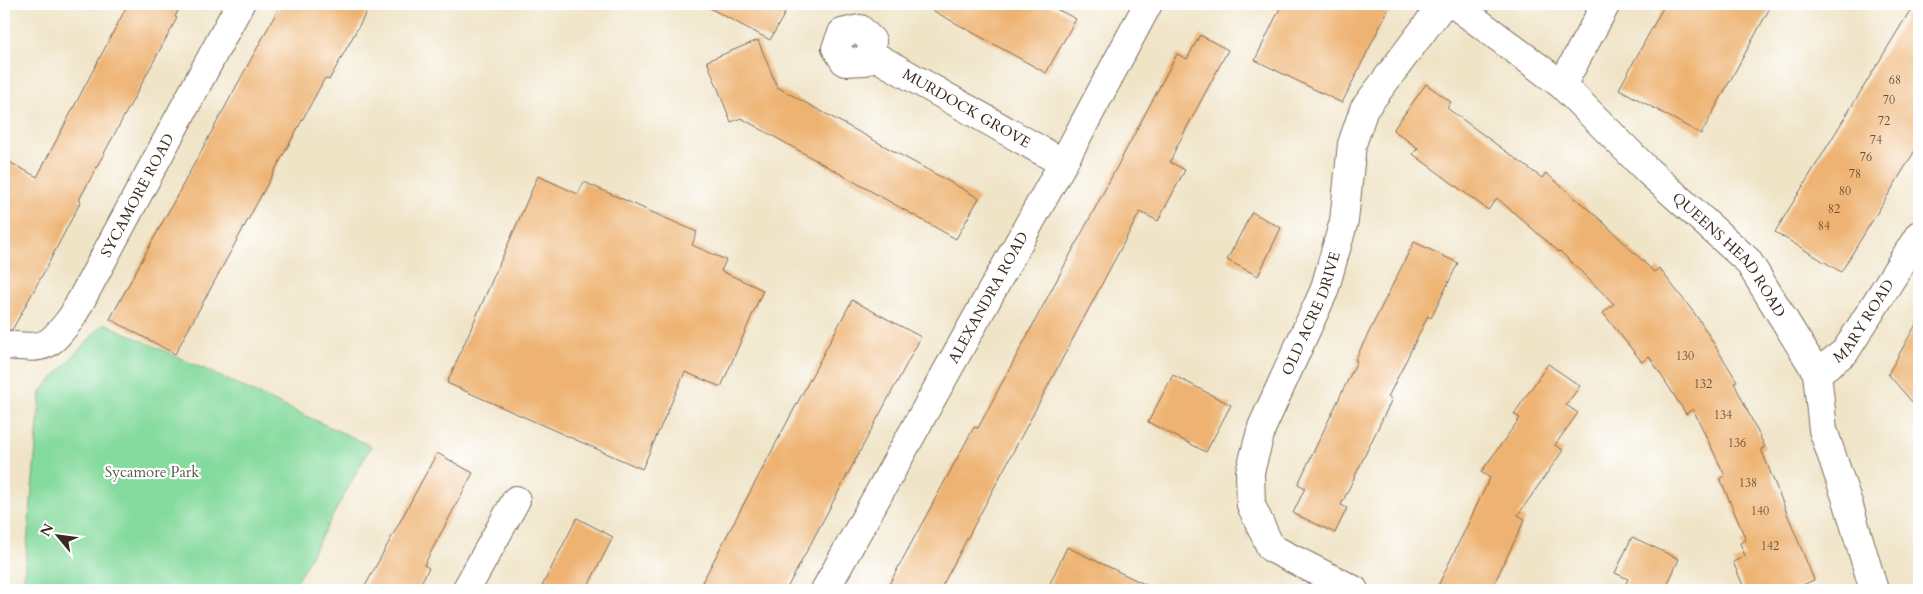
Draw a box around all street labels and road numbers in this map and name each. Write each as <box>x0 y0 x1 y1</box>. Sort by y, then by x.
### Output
street label: MURDOCK GROVE <box>899 64 1034 153</box>
street label: SYCAMORE ROAD <box>96 130 179 261</box>
street label: QUEENS HEAD ROAD <box>1668 188 1790 321</box>
street label: ALEXANDRA ROAD <box>943 228 1033 367</box>
street label: OLD ACRE DRIVE <box>1277 249 1345 378</box>
street label: MARY ROAD <box>1829 275 1899 367</box>

